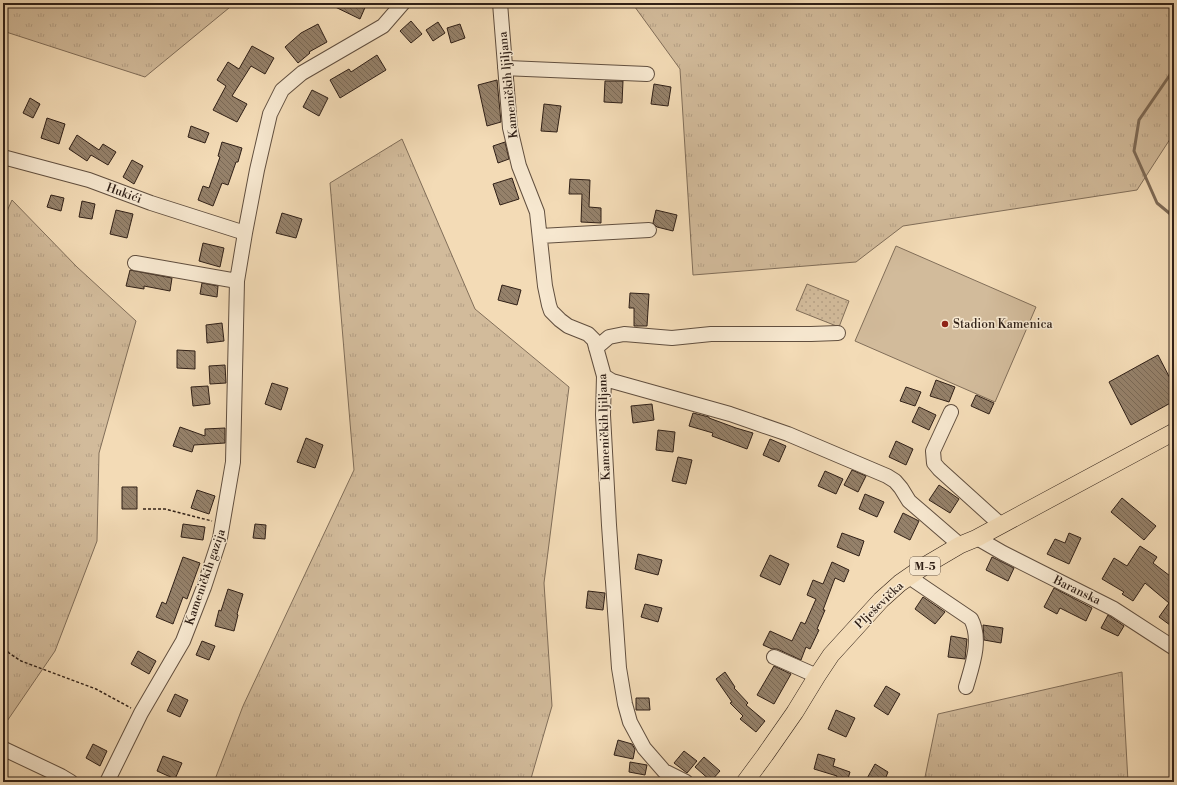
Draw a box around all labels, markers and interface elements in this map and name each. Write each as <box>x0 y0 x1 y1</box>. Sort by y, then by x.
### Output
street label: Kameničkih ljiljana <box>495 30 522 139</box>
street label: Hukići <box>104 180 144 207</box>
place label: Stadion Kamenica <box>953 317 1054 332</box>
marker: Stadion Kamenica <box>940 319 950 329</box>
street label: Kameničkih ljiljana <box>595 372 614 481</box>
street label: Kameničkih gazija <box>182 526 229 627</box>
road number: M-5 <box>910 557 940 575</box>
street label: Baranska <box>1050 572 1104 609</box>
street label: Plješevička <box>852 578 907 632</box>

